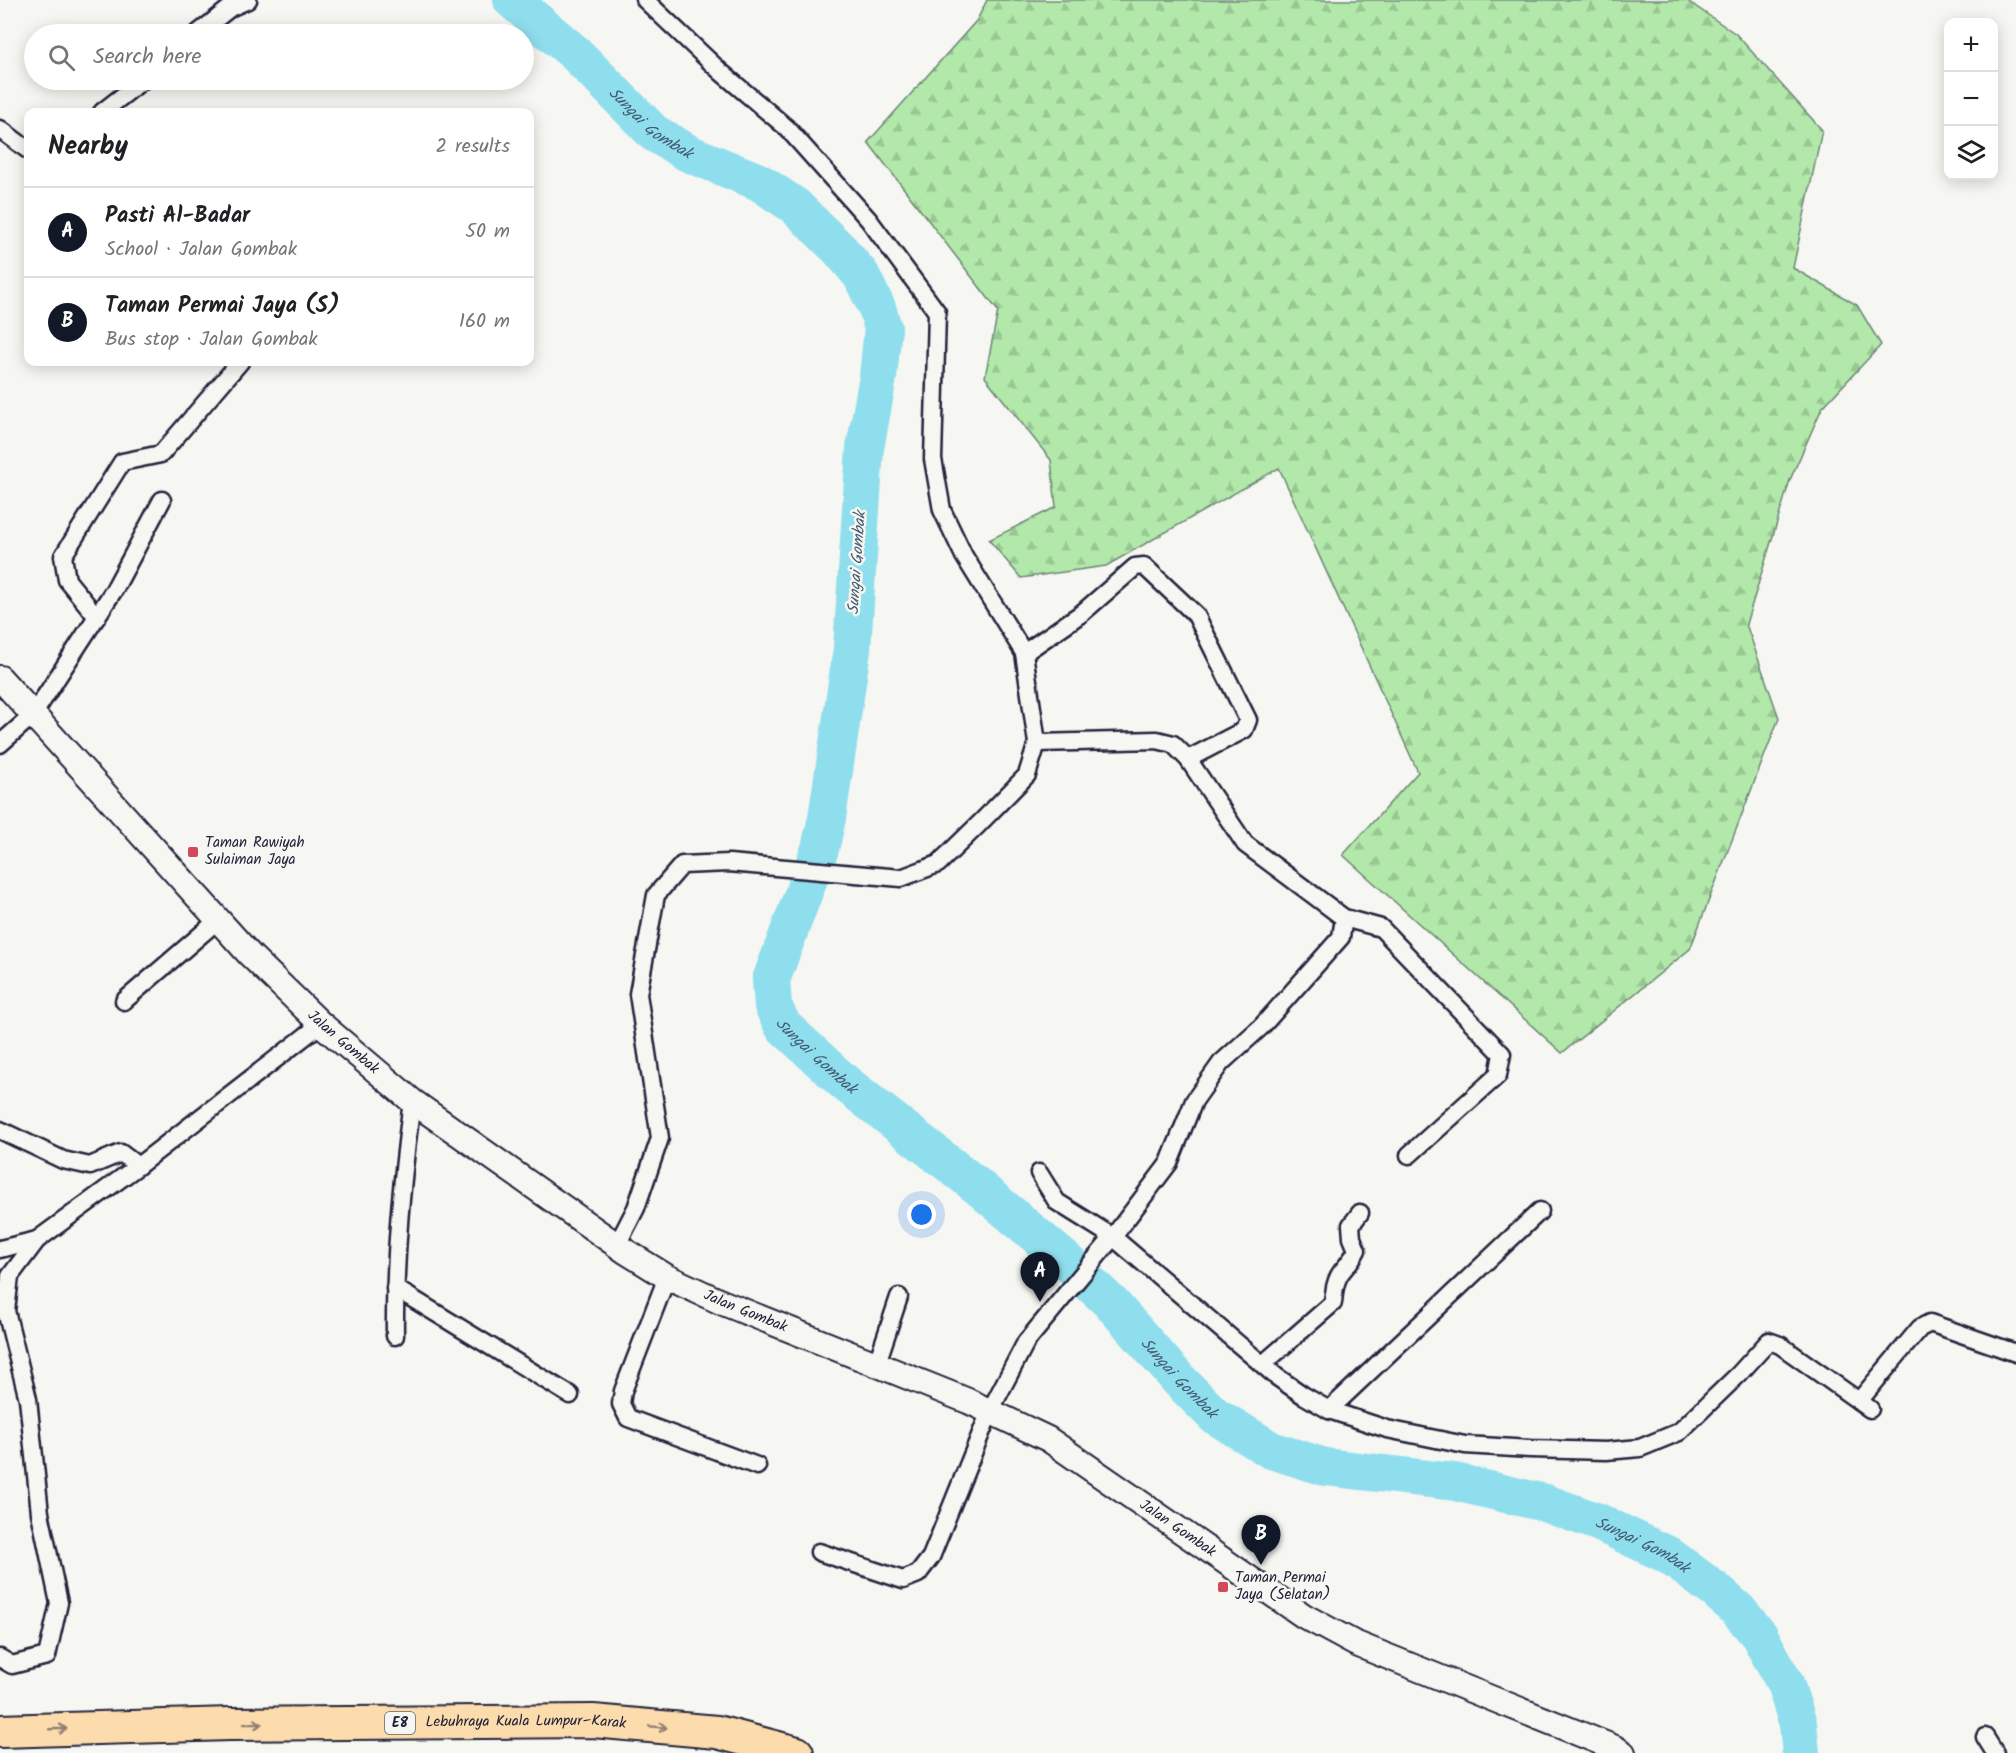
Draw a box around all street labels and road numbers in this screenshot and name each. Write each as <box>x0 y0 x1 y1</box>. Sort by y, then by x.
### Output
street label: Jalan Gombak <box>302 1005 385 1081</box>
street label: Jalan Gombak <box>700 1283 792 1340</box>
street label: Jalan Gombak <box>1134 1494 1222 1564</box>
street label: Lebuhraya Kuala Lumpur–Karak <box>425 1709 628 1736</box>
road number: E8 <box>385 1712 415 1734</box>

